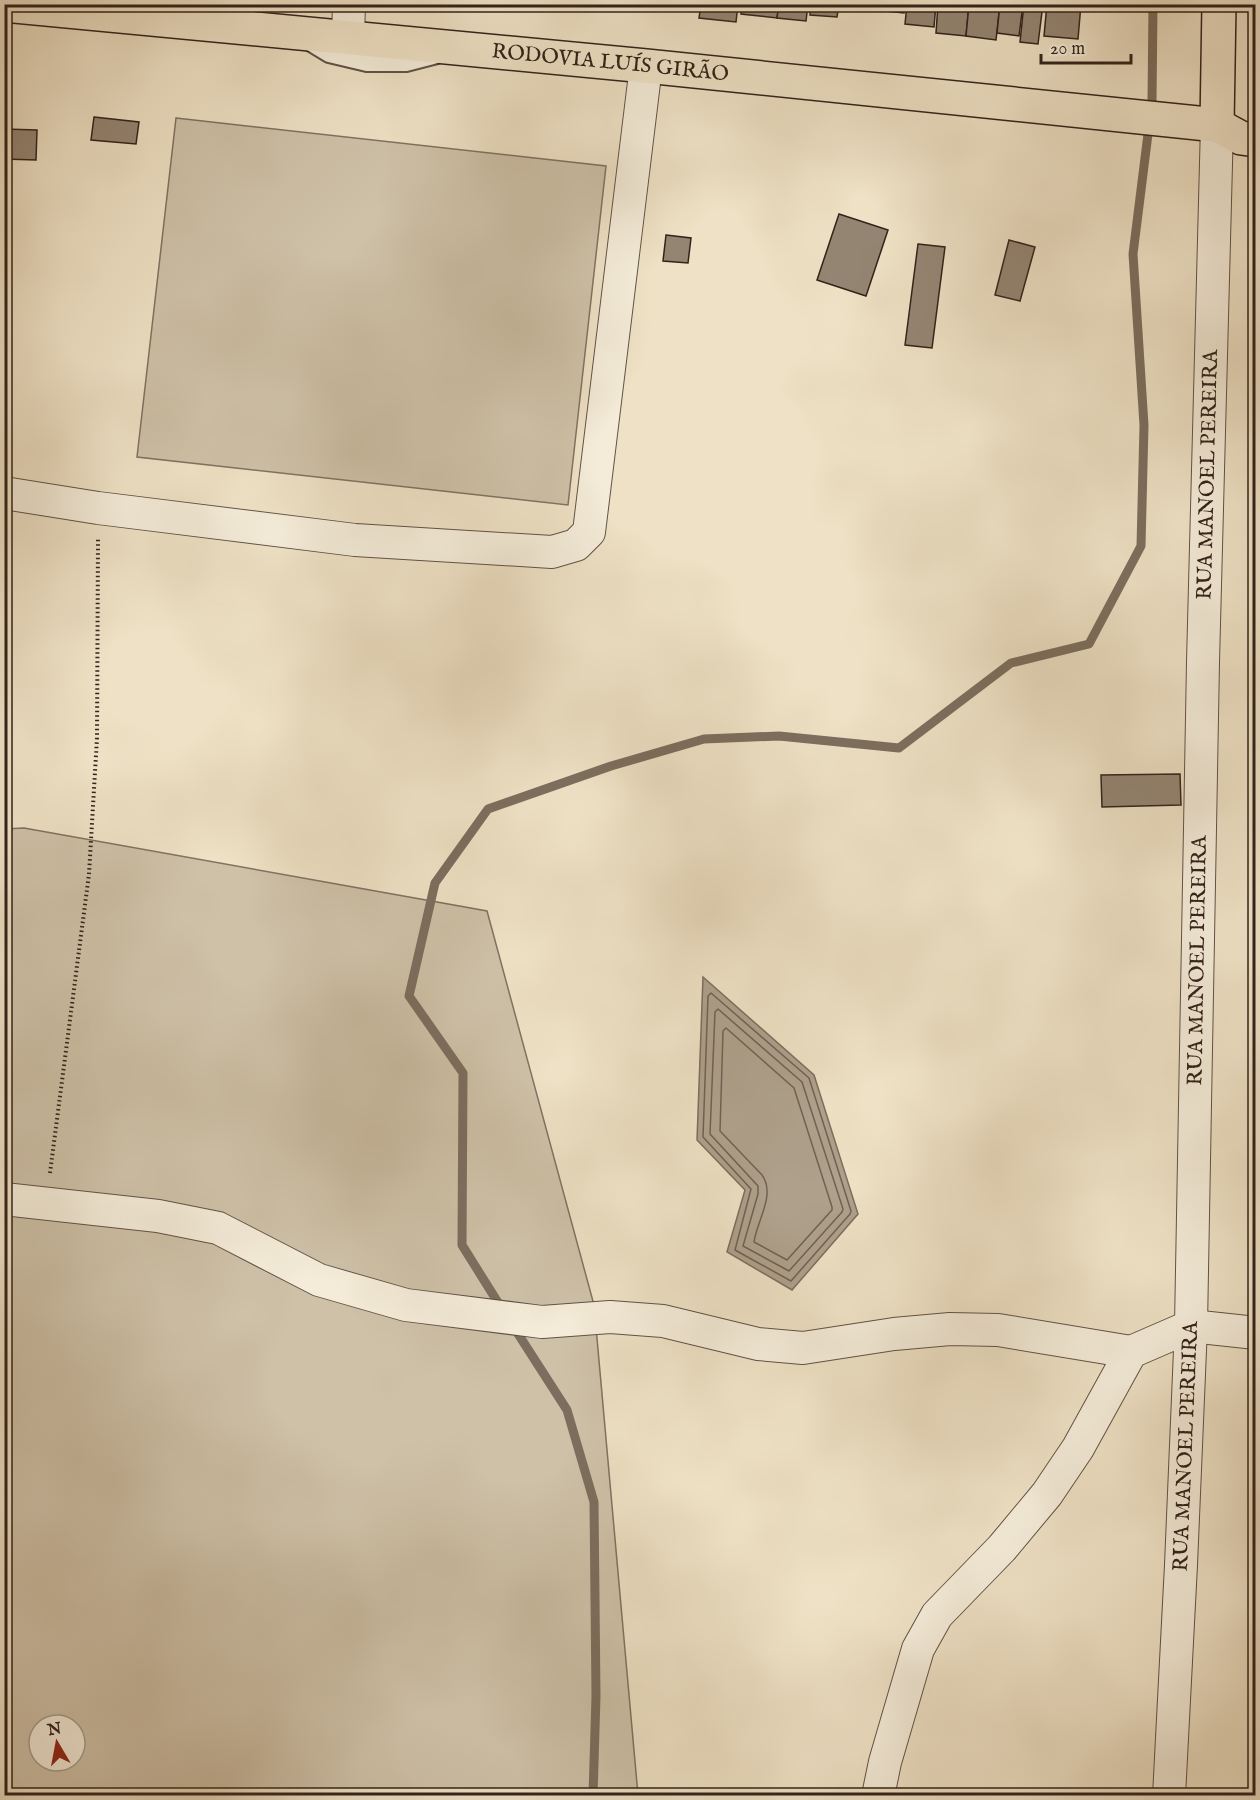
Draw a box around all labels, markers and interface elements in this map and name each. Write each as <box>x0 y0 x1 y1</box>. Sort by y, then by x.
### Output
scale bar <box>1041 27 1131 65</box>
street label: RODOVIA LUÍS GIRÃO <box>491 38 730 88</box>
text: 20 m <box>1050 38 1085 61</box>
street label: RUA MANOEL PEREIRA <box>1191 348 1225 600</box>
street label: RUA MANOEL PEREIRA <box>1182 834 1213 1086</box>
street label: RUA MANOEL PEREIRA <box>1167 1320 1205 1572</box>
north arrow <box>27 1713 87 1773</box>
text: N <box>45 1719 63 1741</box>

